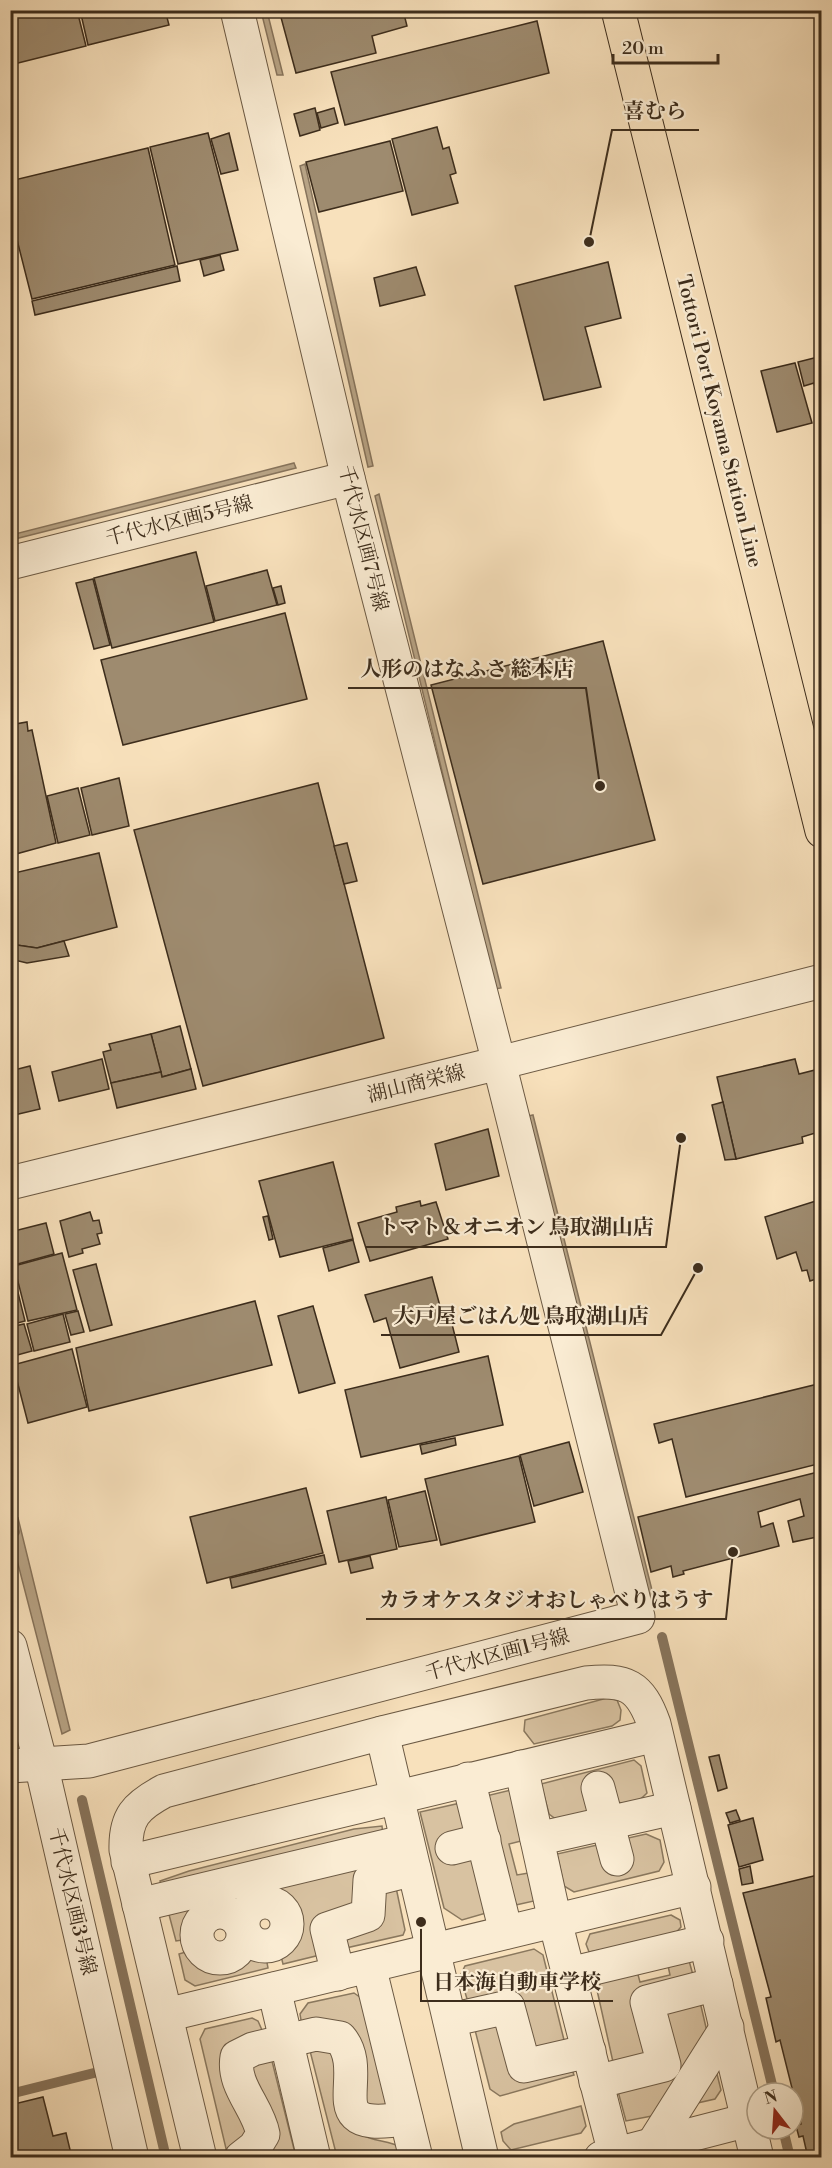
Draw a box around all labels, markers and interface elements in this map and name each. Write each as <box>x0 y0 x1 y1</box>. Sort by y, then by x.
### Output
scale bar <box>613 27 718 65</box>
text: 20 m <box>622 37 664 60</box>
callout: 喜むら <box>612 91 699 130</box>
text: 喜むら <box>624 99 687 125</box>
street label: Tottori Port Koyama Station Line <box>670 272 767 570</box>
street label: 千代水区画7号線 <box>332 463 393 614</box>
street label: 千代水区画5号線 <box>103 491 256 552</box>
callout: 人形のはなふさ 総本店 <box>348 649 586 688</box>
text: 人形のはなふさ 総本店 <box>360 657 574 683</box>
street label: 湖山商栄線 <box>365 1060 468 1109</box>
callout: トマト＆オニオン 鳥取湖山店 <box>366 1208 666 1247</box>
text: トマト＆オニオン 鳥取湖山店 <box>378 1215 654 1241</box>
callout: 大戸屋ごはん処 鳥取湖山店 <box>381 1296 661 1335</box>
text: 大戸屋ごはん処 鳥取湖山店 <box>393 1304 649 1330</box>
callout: カラオケスタジオおしゃべりはうす <box>366 1580 726 1619</box>
text: カラオケスタジオおしゃべりはうす <box>379 1588 713 1614</box>
street label: 千代水区画1号線 <box>422 1624 572 1687</box>
street label: 千代水区画3号線 <box>42 1825 101 1978</box>
callout: 日本海自動車学校 <box>421 1962 613 2001</box>
text: 日本海自動車学校 <box>433 1970 601 1996</box>
north arrow <box>745 2081 805 2141</box>
text: N <box>762 2086 780 2109</box>

